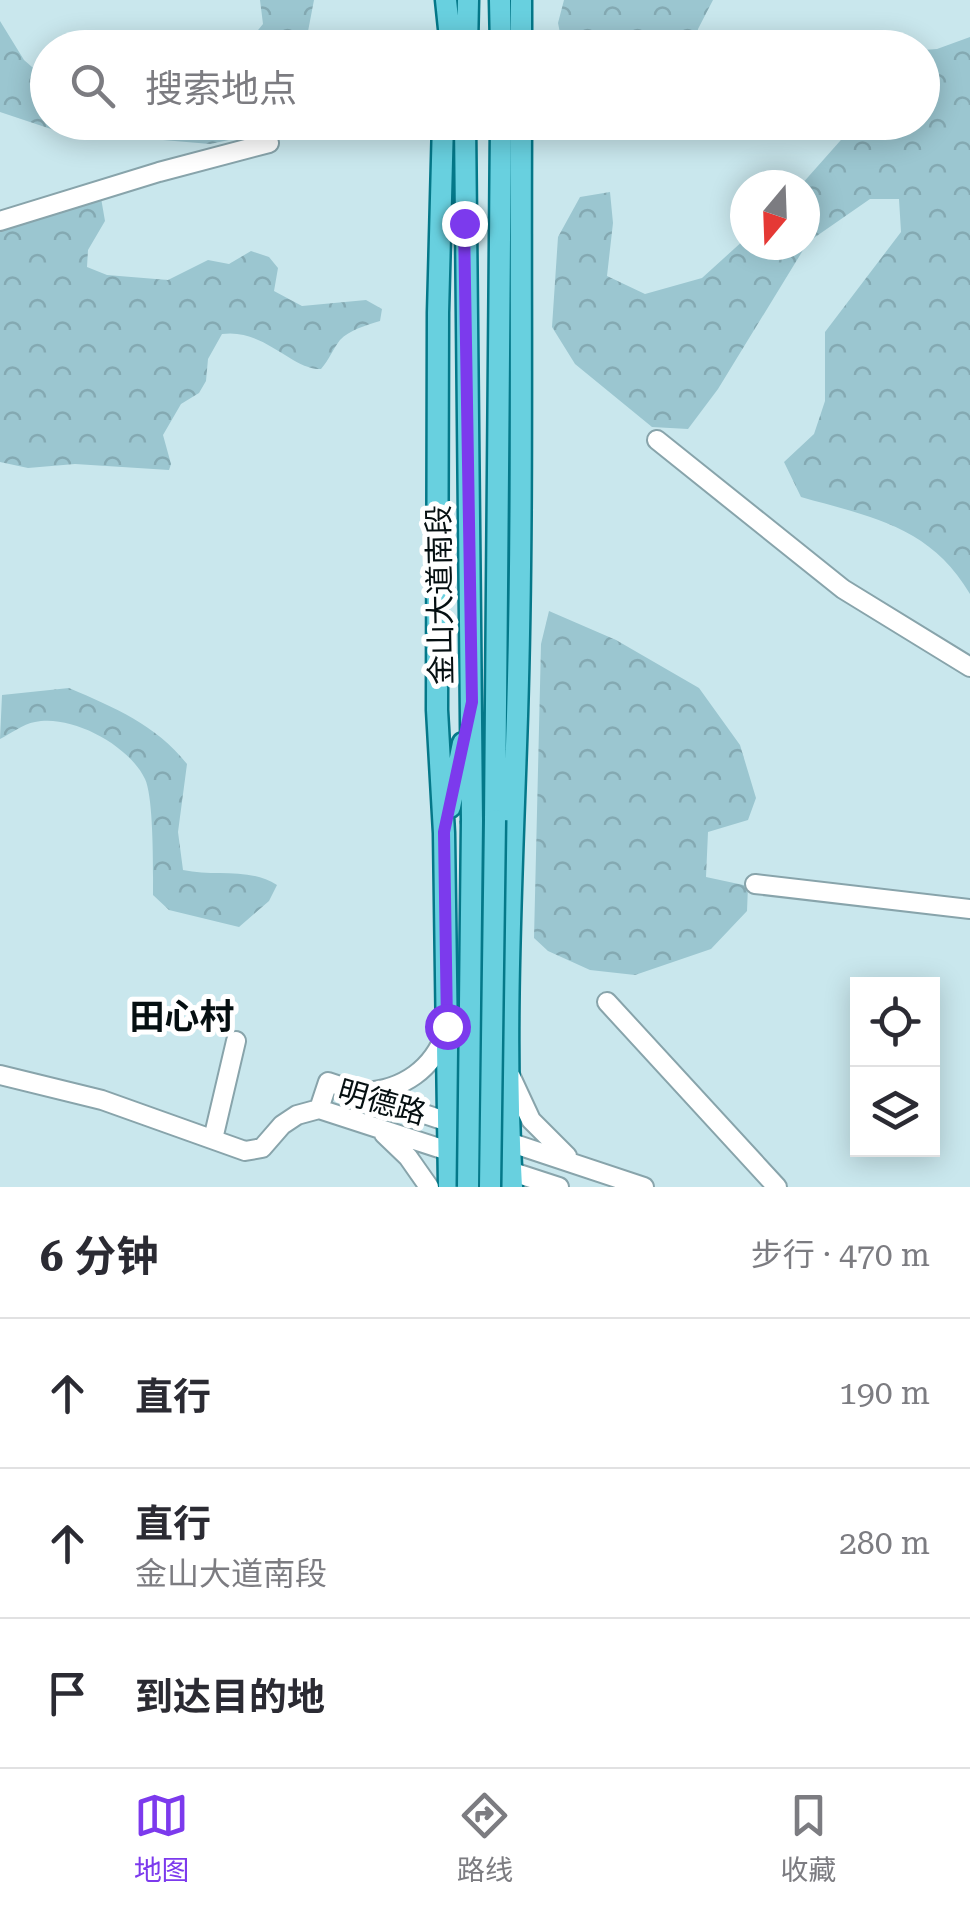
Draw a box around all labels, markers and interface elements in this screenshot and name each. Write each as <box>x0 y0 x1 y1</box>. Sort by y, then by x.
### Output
search box <box>30 30 940 140</box>
icon: search <box>65 58 120 113</box>
text: 搜索地点 <box>145 67 297 111</box>
north arrow <box>730 170 820 260</box>
route end <box>442 201 488 247</box>
street label: 金山大道南段 <box>421 505 459 685</box>
map controls <box>850 977 940 1157</box>
button: locate <box>850 977 940 1067</box>
district label: 田心村 <box>129 997 235 1038</box>
route start <box>425 1004 471 1050</box>
button: layers <box>850 1067 940 1157</box>
street label: 明德路 <box>334 1073 430 1131</box>
text: 6 分钟 <box>40 1232 158 1281</box>
text: 步行 · 470 m <box>751 1236 930 1274</box>
icon: ahead <box>40 1366 95 1421</box>
text: 190 m <box>839 1374 930 1412</box>
text: 直行 <box>135 1375 211 1419</box>
text: 直行 <box>135 1502 211 1546</box>
icon: ahead <box>40 1516 95 1571</box>
text: 280 m <box>839 1524 930 1562</box>
text: 金山大道南段 <box>135 1555 327 1593</box>
icon: arrive <box>40 1666 95 1721</box>
text: 到达目的地 <box>135 1675 325 1719</box>
tab: 地图 <box>134 1788 190 1888</box>
tab: 路线 <box>457 1788 513 1888</box>
tab: 收藏 <box>780 1788 836 1888</box>

